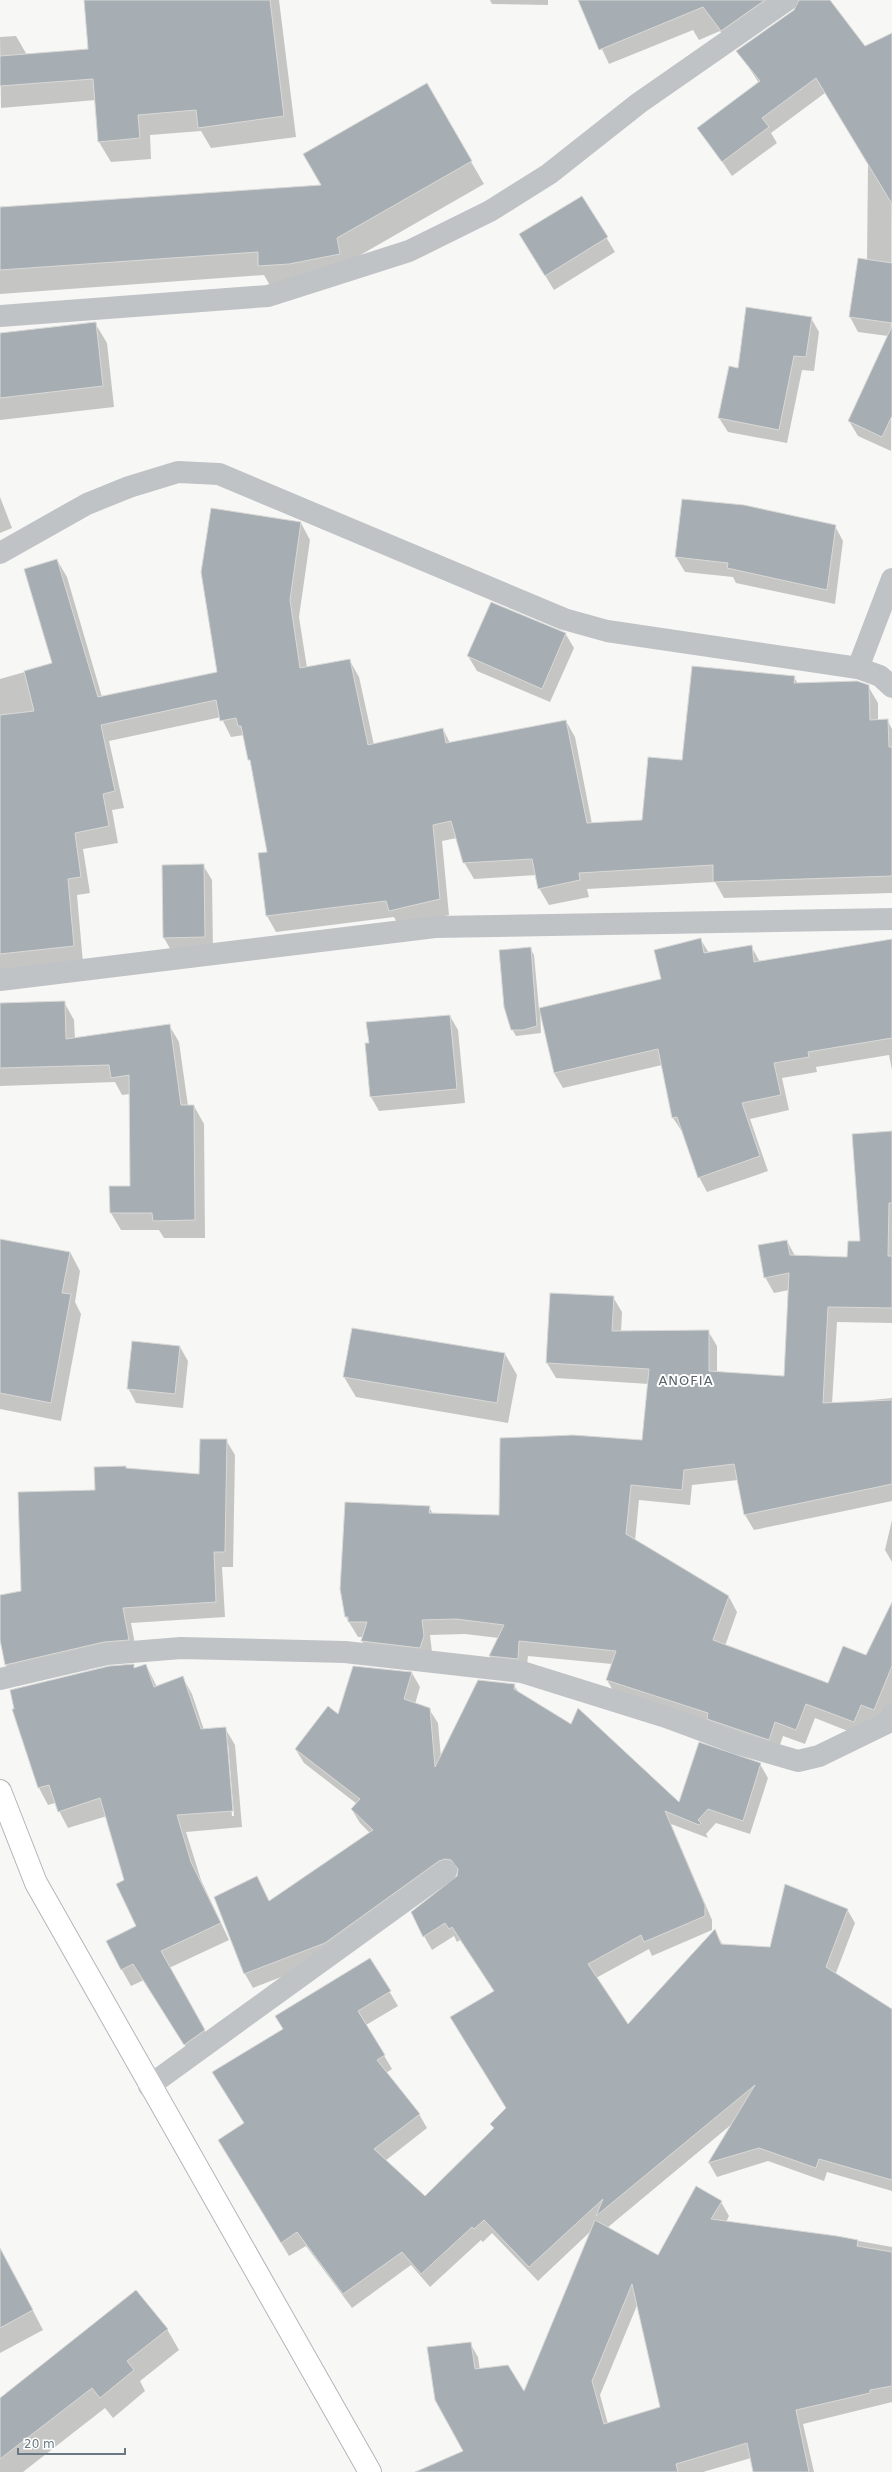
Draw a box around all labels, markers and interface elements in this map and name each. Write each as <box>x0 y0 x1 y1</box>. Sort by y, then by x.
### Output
district label: ANOFIA <box>658 1373 714 1388</box>
scale bar <box>18 2430 125 2456</box>
text: 20 m <box>24 2437 55 2451</box>

